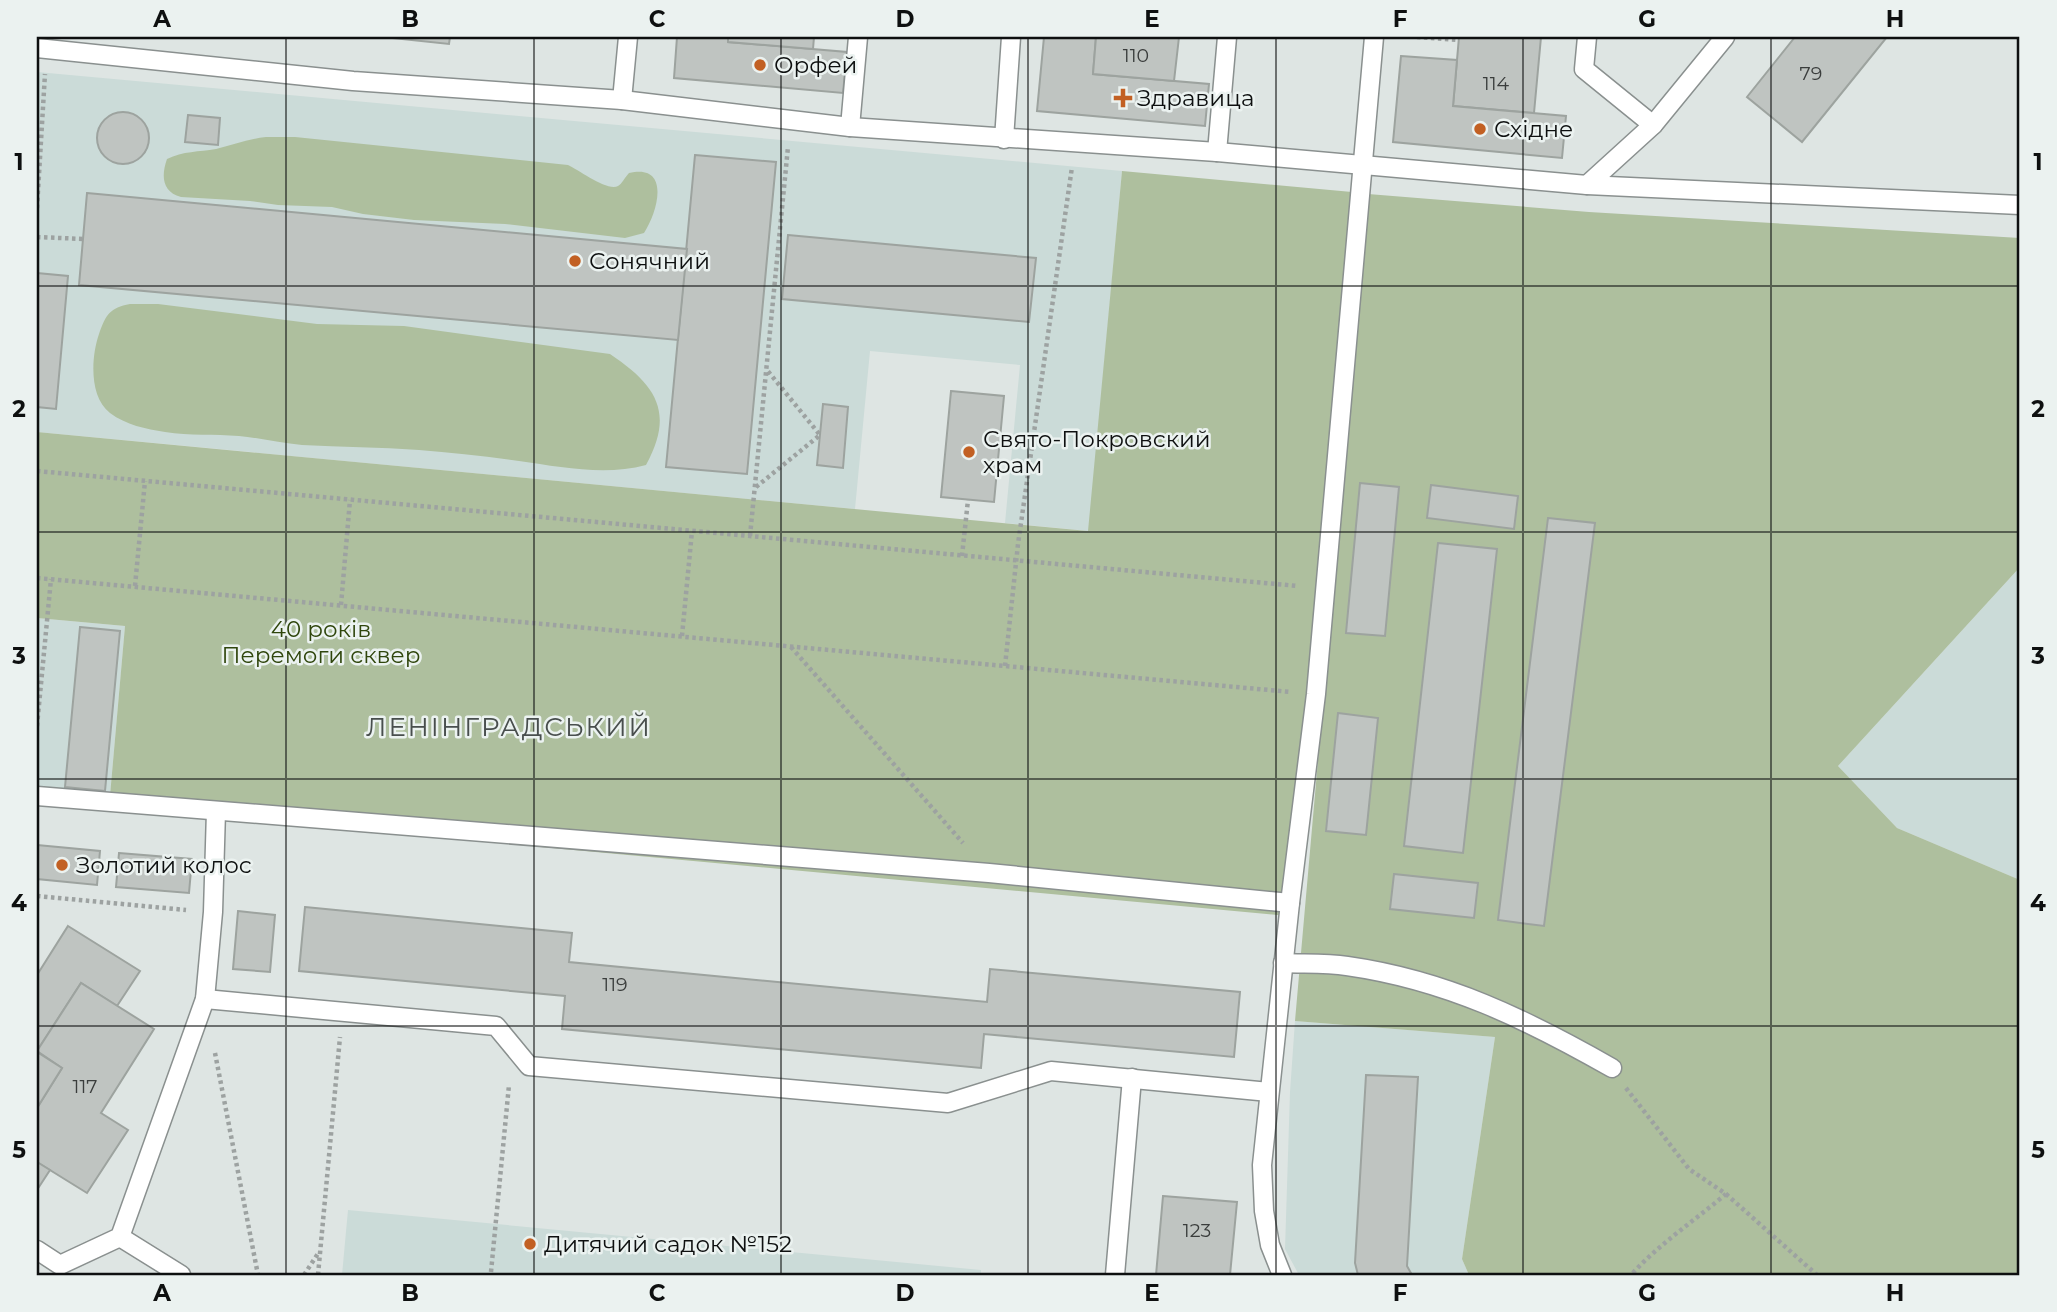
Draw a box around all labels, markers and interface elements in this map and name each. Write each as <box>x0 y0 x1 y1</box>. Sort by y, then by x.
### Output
text: A <box>152 5 171 33</box>
text: B <box>401 5 419 33</box>
text: C <box>649 5 666 33</box>
text: D <box>896 5 915 33</box>
text: E <box>1144 5 1160 33</box>
text: F <box>1393 5 1408 33</box>
text: G <box>1638 5 1656 33</box>
text: H <box>1886 5 1904 33</box>
house number: 110 <box>1123 44 1149 67</box>
place label: Орфей <box>774 51 857 79</box>
marker: Орфей <box>752 57 768 73</box>
house number: 79 <box>1800 62 1822 85</box>
house number: 114 <box>1483 72 1510 95</box>
place label: Здравица <box>1137 84 1254 112</box>
marker: Здравица <box>1115 90 1131 106</box>
place label: Східне <box>1494 115 1573 143</box>
marker: Східне <box>1472 121 1488 137</box>
text: 1 <box>14 148 24 176</box>
text: 1 <box>2033 148 2043 176</box>
place label: Сонячний <box>589 247 710 275</box>
marker: Сонячний <box>567 253 583 269</box>
text: 2 <box>12 395 26 423</box>
text: 2 <box>2031 395 2045 423</box>
place label: Свято-Покровский храм <box>983 425 1211 479</box>
marker: Свято-Покровский храм <box>961 444 977 460</box>
park label: 40 років Перемоги сквер <box>221 615 421 669</box>
text: 3 <box>11 642 26 670</box>
text: 3 <box>2030 642 2045 670</box>
district label: ЛЕНІНГРАДСЬКИЙ <box>366 711 652 743</box>
place label: Золотий колос <box>76 851 252 879</box>
marker: Золотий колос <box>54 857 70 873</box>
text: 4 <box>11 889 27 917</box>
text: 4 <box>2030 889 2046 917</box>
house number: 119 <box>602 973 628 996</box>
house number: 117 <box>73 1075 97 1098</box>
text: 5 <box>12 1136 26 1164</box>
text: 5 <box>2031 1136 2045 1164</box>
house number: 123 <box>1183 1219 1211 1242</box>
place label: Дитячий садок №152 <box>544 1230 792 1258</box>
marker: Дитячий садок №152 <box>522 1236 538 1252</box>
text: A <box>152 1279 171 1307</box>
text: B <box>401 1279 419 1307</box>
text: C <box>649 1279 666 1307</box>
text: D <box>896 1279 915 1307</box>
text: E <box>1144 1279 1160 1307</box>
text: F <box>1393 1279 1408 1307</box>
text: G <box>1638 1279 1656 1307</box>
text: H <box>1886 1279 1904 1307</box>

